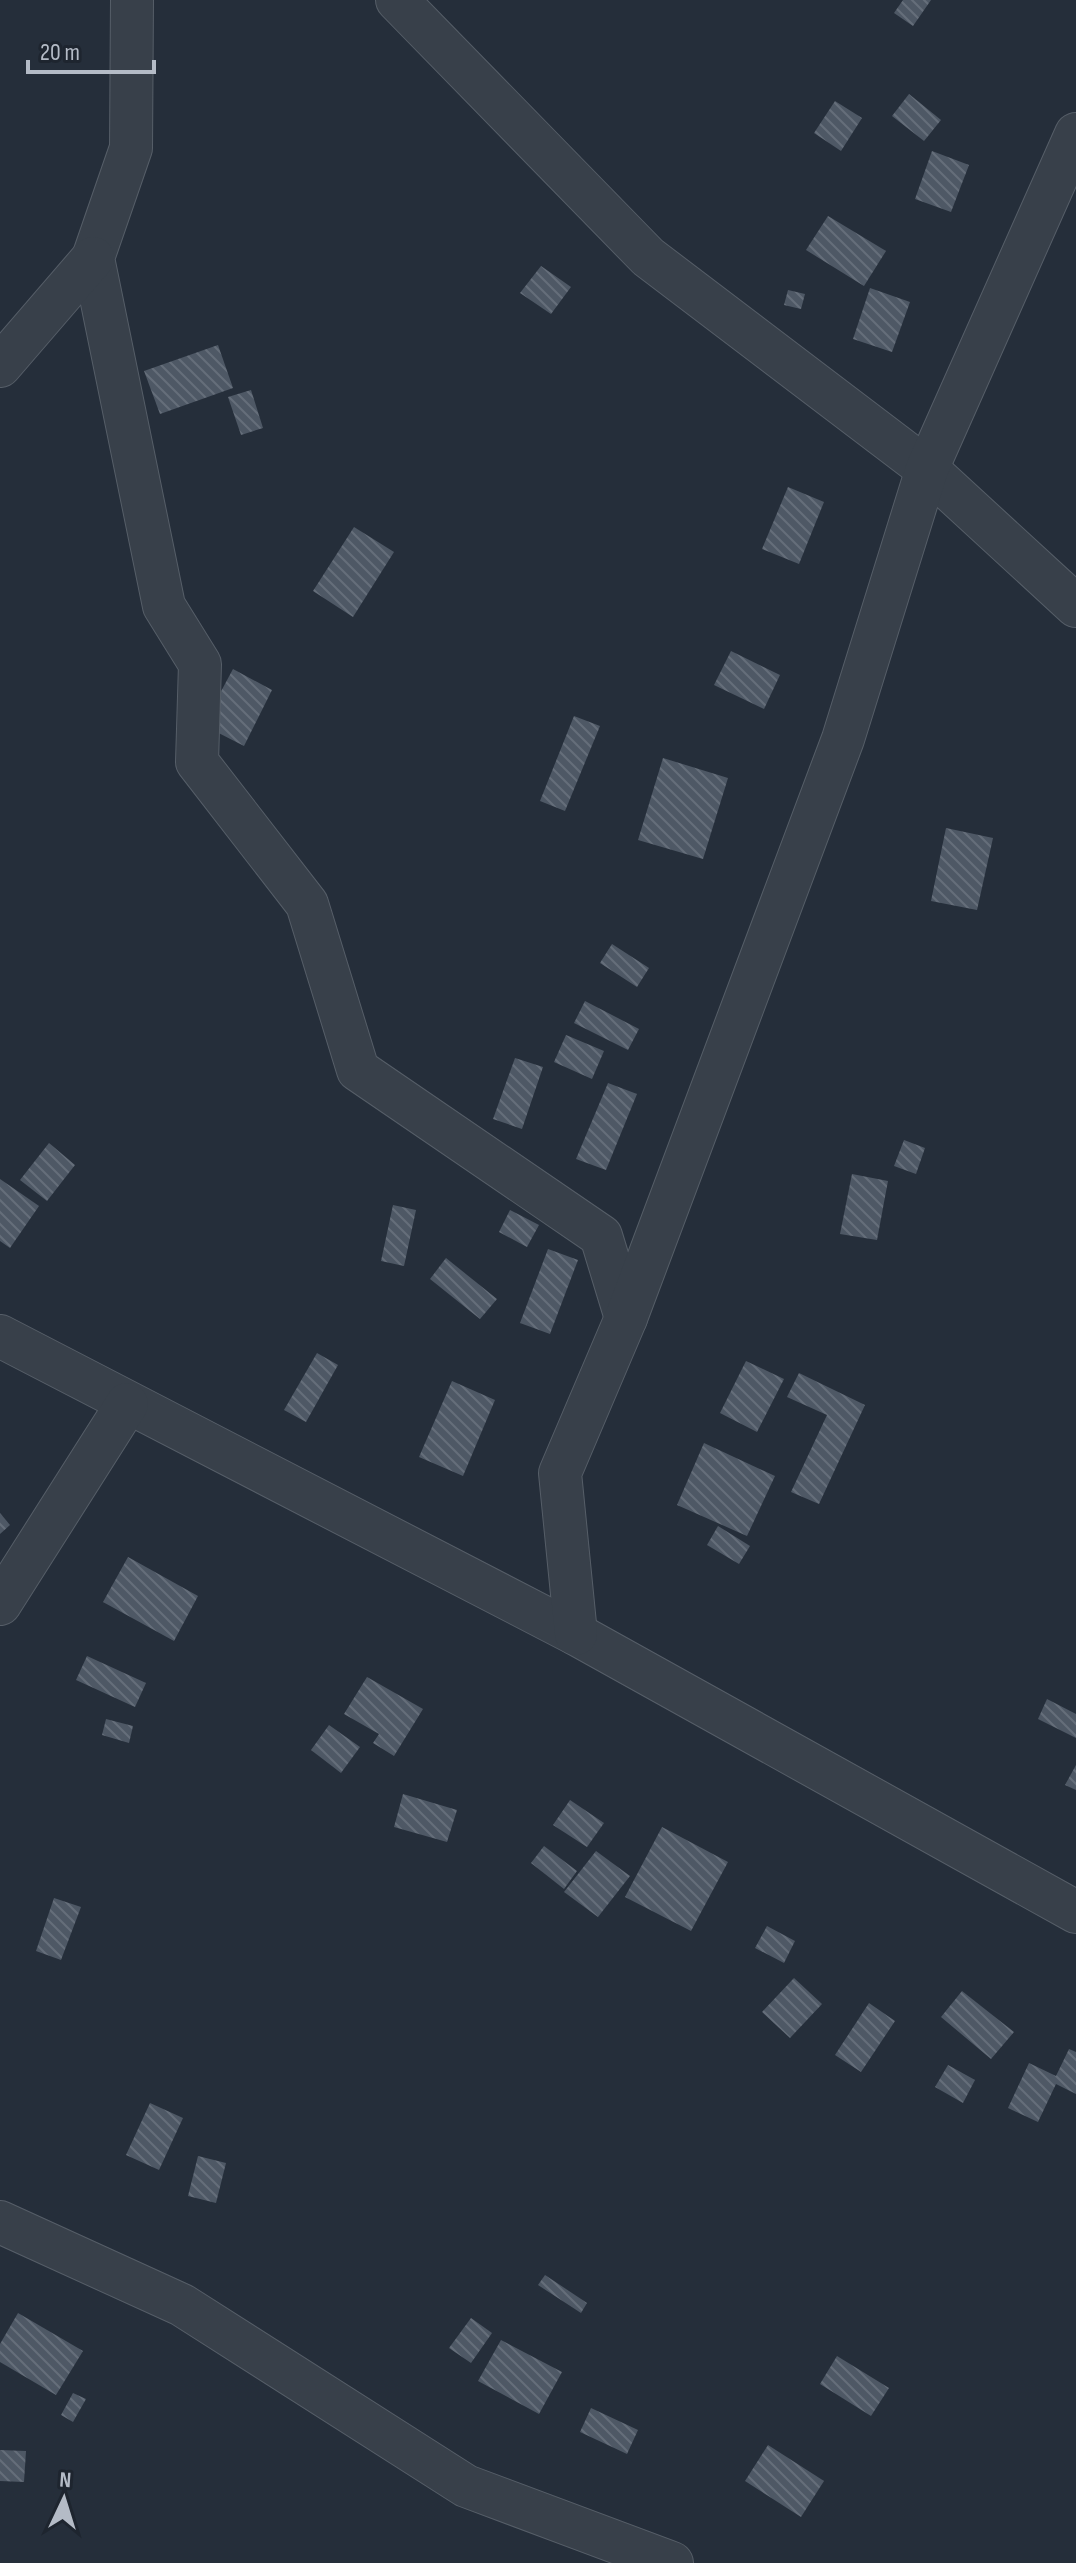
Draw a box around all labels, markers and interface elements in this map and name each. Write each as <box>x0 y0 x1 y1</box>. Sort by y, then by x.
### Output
scale bar <box>28 24 154 74</box>
text: 20 m <box>40 38 80 67</box>
north arrow <box>24 2459 104 2539</box>
text: N <box>58 2467 72 2494</box>

